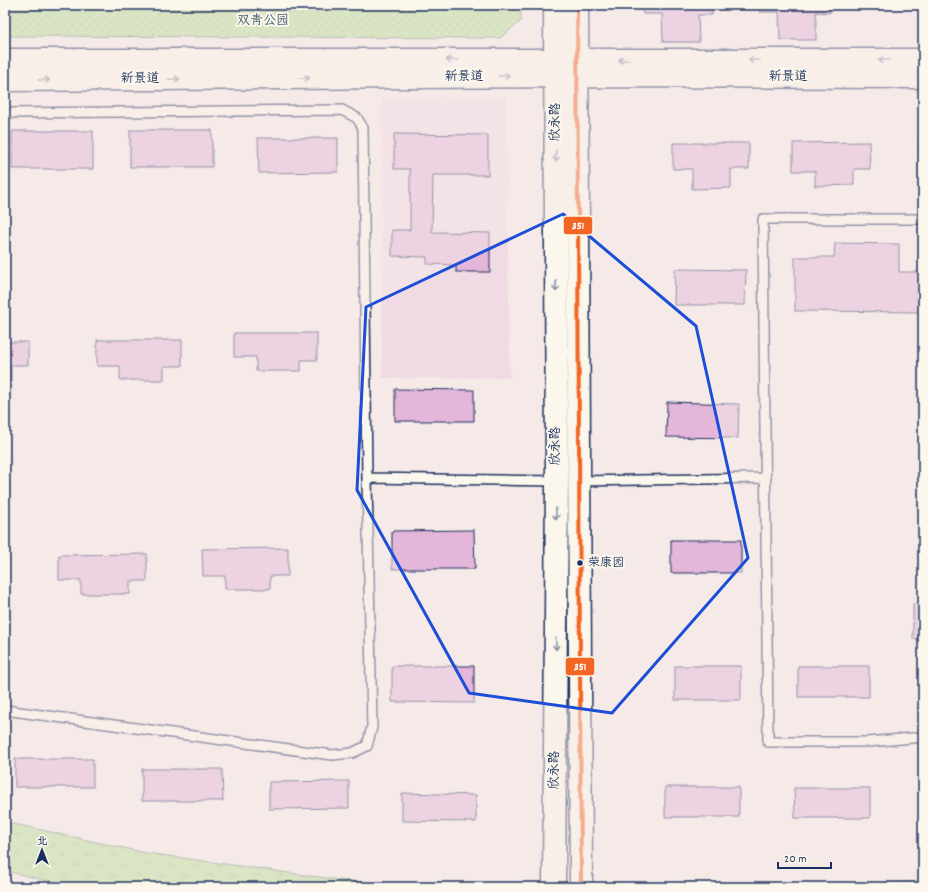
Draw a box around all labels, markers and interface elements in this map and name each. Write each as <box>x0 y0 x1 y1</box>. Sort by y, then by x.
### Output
park label: 双青公园 <box>237 12 289 31</box>
one-way arrow <box>446 56 459 64</box>
one-way arrow <box>618 56 631 64</box>
one-way arrow <box>748 56 761 64</box>
one-way arrow <box>878 56 891 64</box>
street label: 新景道 <box>444 68 484 87</box>
street label: 新景道 <box>768 68 808 87</box>
street label: 新景道 <box>120 70 160 89</box>
one-way arrow <box>497 73 510 80</box>
one-way arrow <box>297 74 310 82</box>
one-way arrow <box>167 75 180 83</box>
one-way arrow <box>37 76 50 84</box>
street label: 欣永路 <box>547 102 566 142</box>
one-way arrow <box>552 149 560 162</box>
line badge: 351 <box>563 216 593 235</box>
text: 351 <box>572 219 584 235</box>
one-way arrow <box>552 279 560 292</box>
street label: 欣永路 <box>547 426 566 466</box>
one-way arrow <box>552 507 560 520</box>
place label: 荣康园 <box>588 555 624 572</box>
marker: 荣康园 <box>575 558 585 568</box>
one-way arrow <box>552 637 560 650</box>
line badge: 351 <box>565 657 595 676</box>
text: 351 <box>574 660 586 676</box>
street label: 欣永路 <box>546 750 565 790</box>
north arrow <box>22 830 62 870</box>
text: 北 <box>37 834 48 850</box>
scale bar <box>778 844 831 870</box>
text: 20 m <box>784 851 807 868</box>

